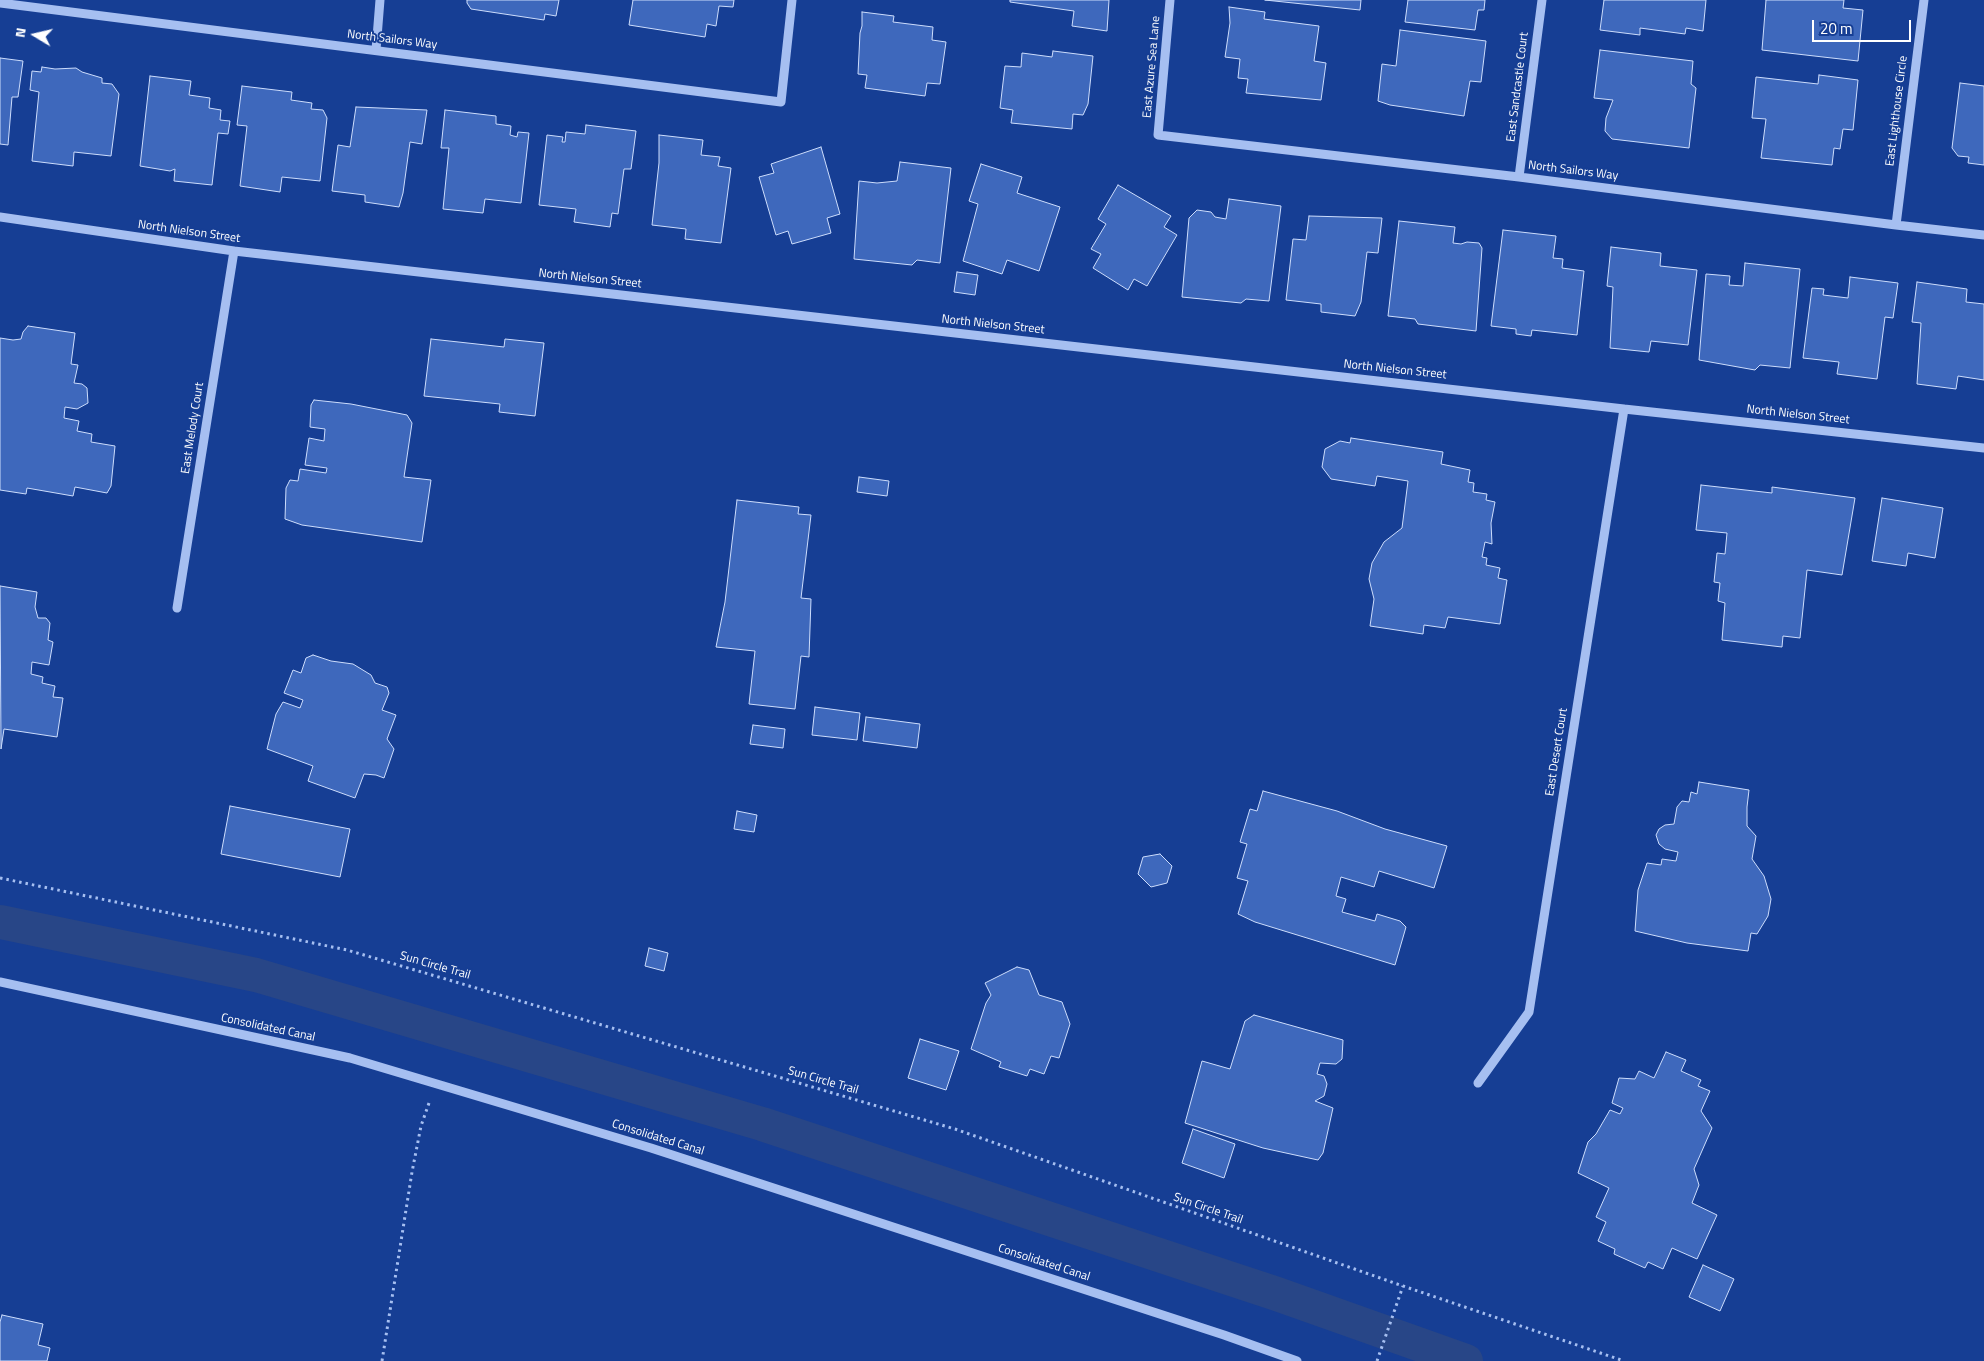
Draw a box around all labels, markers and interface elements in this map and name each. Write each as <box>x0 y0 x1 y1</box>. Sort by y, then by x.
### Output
north arrow <box>10 10 60 60</box>
scale bar <box>1814 10 1913 42</box>
street label: East Azure Sea Lane <box>1140 15 1164 119</box>
text: 20 m <box>1820 17 1853 40</box>
text: N <box>9 26 31 39</box>
street label: North Sailors Way <box>346 27 438 53</box>
street label: East Sandcastle Court <box>1504 31 1532 143</box>
street label: East Lighthouse Circle <box>1883 55 1911 167</box>
street label: North Sailors Way <box>1527 158 1619 184</box>
street label: North Nielson Street <box>137 218 241 246</box>
street label: North Nielson Street <box>538 266 642 292</box>
street label: North Nielson Street <box>941 312 1045 338</box>
street label: North Nielson Street <box>1343 357 1447 383</box>
street label: East Melody Court <box>179 381 207 475</box>
street label: North Nielson Street <box>1746 402 1850 428</box>
street label: East Desert Court <box>1543 707 1571 797</box>
street label: Sun Circle Trail <box>398 949 472 983</box>
street label: Consolidated Canal <box>220 1011 316 1045</box>
street label: Sun Circle Trail <box>786 1064 860 1098</box>
street label: Consolidated Canal <box>610 1117 706 1159</box>
street label: Sun Circle Trail <box>1171 1190 1245 1228</box>
street label: Consolidated Canal <box>996 1241 1092 1285</box>

